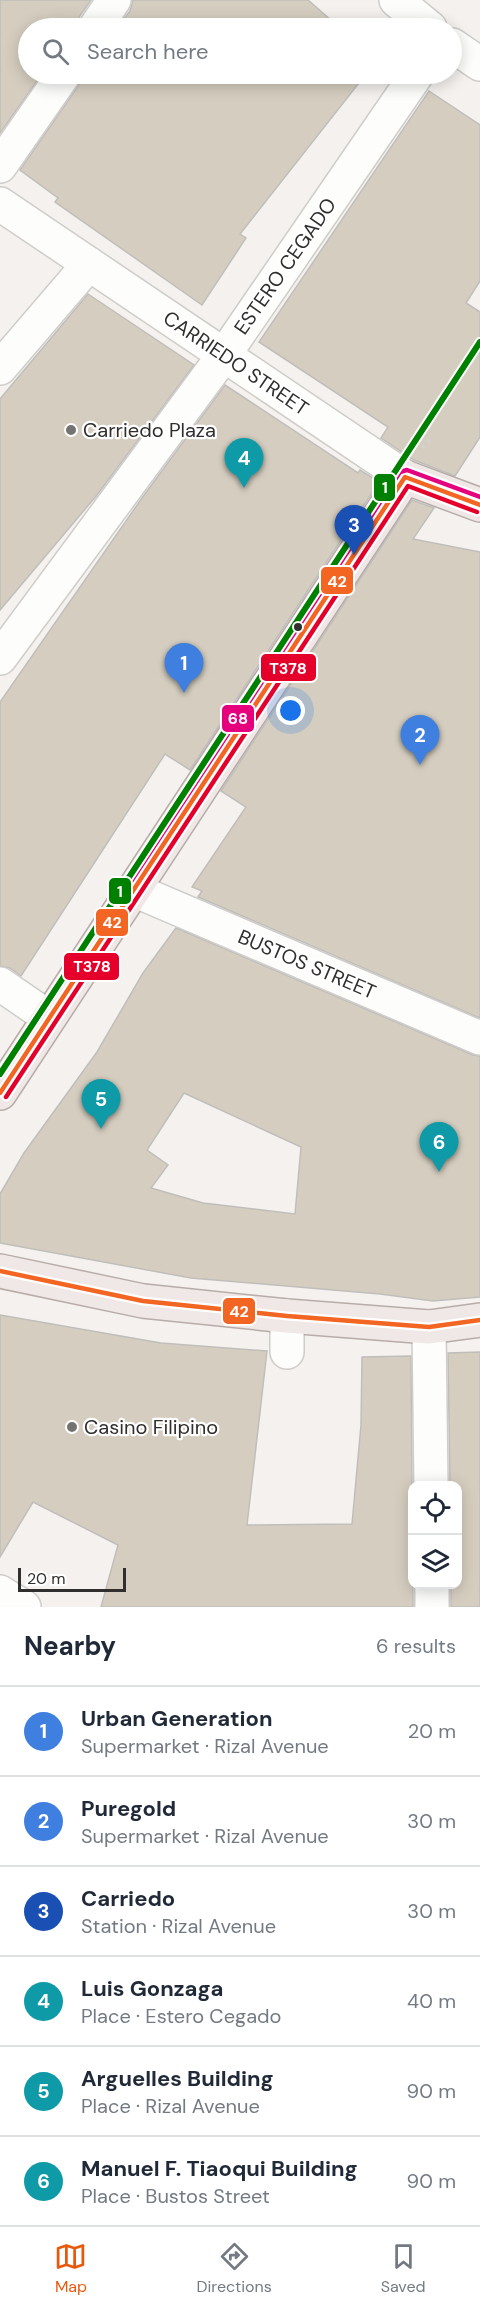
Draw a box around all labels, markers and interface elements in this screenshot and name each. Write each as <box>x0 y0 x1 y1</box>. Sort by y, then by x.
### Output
search box <box>18 18 462 84</box>
icon: search <box>39 35 72 68</box>
text: Search here <box>87 37 208 66</box>
street label: ESTERO CEGADO <box>228 193 342 339</box>
street label: CARRIEDO STREET <box>158 305 314 421</box>
place label: Carriedo Plaza <box>83 417 216 443</box>
marker: Carriedo Plaza <box>64 423 78 437</box>
pin: 4 <box>224 438 264 488</box>
line badge: 1 <box>373 473 396 502</box>
text: 1 <box>382 477 388 498</box>
pin: 3 <box>334 506 374 555</box>
line badge: 42 <box>320 566 354 595</box>
text: 42 <box>327 571 347 592</box>
unlabelled marker <box>292 621 304 633</box>
pin: 1 <box>164 644 204 693</box>
line badge: T378 <box>260 653 317 682</box>
text: T378 <box>269 658 307 679</box>
your location <box>276 696 305 725</box>
line badge: 68 <box>221 704 255 733</box>
text: 68 <box>228 708 248 729</box>
pin: 2 <box>400 716 440 765</box>
line badge: 1 <box>108 877 132 905</box>
text: 1 <box>117 881 123 902</box>
line badge: 42 <box>95 908 129 937</box>
text: 42 <box>102 912 122 933</box>
street label: BUSTOS STREET <box>234 923 380 1005</box>
line badge: T378 <box>63 952 120 981</box>
text: T378 <box>73 956 111 977</box>
pin: 5 <box>82 1080 120 1129</box>
pin: 6 <box>420 1122 458 1172</box>
line badge: 42 <box>222 1297 256 1325</box>
text: 42 <box>229 1301 249 1322</box>
place label: Casino Filipino <box>84 1414 218 1440</box>
marker: Casino Filipino <box>65 1420 79 1434</box>
map controls <box>408 1481 462 1589</box>
button: locate <box>408 1481 462 1535</box>
button: layers <box>408 1535 462 1589</box>
scale bar <box>18 1565 126 1592</box>
text: 20 m <box>27 1568 66 1589</box>
text: Nearby <box>24 1629 116 1663</box>
text: 6 results <box>376 1633 456 1659</box>
text: Urban Generation <box>81 1704 273 1733</box>
text: 1 <box>40 1718 47 1744</box>
text: 20 m <box>408 1718 456 1744</box>
text: Supermarket · Rizal Avenue <box>81 1733 329 1759</box>
text: Puregold <box>81 1794 176 1823</box>
text: 2 <box>38 1808 49 1834</box>
text: 30 m <box>407 1808 456 1834</box>
text: Supermarket · Rizal Avenue <box>81 1823 329 1849</box>
text: Carriedo <box>81 1884 175 1913</box>
text: 3 <box>37 1898 50 1924</box>
text: 30 m <box>407 1898 456 1924</box>
text: Station · Rizal Avenue <box>81 1913 276 1939</box>
text: Luis Gonzaga <box>81 1974 224 2003</box>
text: 4 <box>37 1988 50 2014</box>
text: 40 m <box>407 1988 456 2014</box>
text: Place · Estero Cegado <box>81 2003 281 2029</box>
text: Arguelles Building <box>81 2064 274 2093</box>
text: 5 <box>37 2078 50 2104</box>
text: 90 m <box>407 2078 456 2104</box>
text: Place · Rizal Avenue <box>81 2093 260 2119</box>
text: Manuel F. Tiaoqui Building <box>81 2154 358 2183</box>
text: 6 <box>37 2168 50 2194</box>
text: 90 m <box>407 2168 456 2194</box>
text: Place · Bustos Street <box>81 2183 270 2209</box>
tab: Map <box>54 2240 87 2297</box>
tab: Directions <box>196 2240 272 2297</box>
tab: Saved <box>381 2240 426 2297</box>

